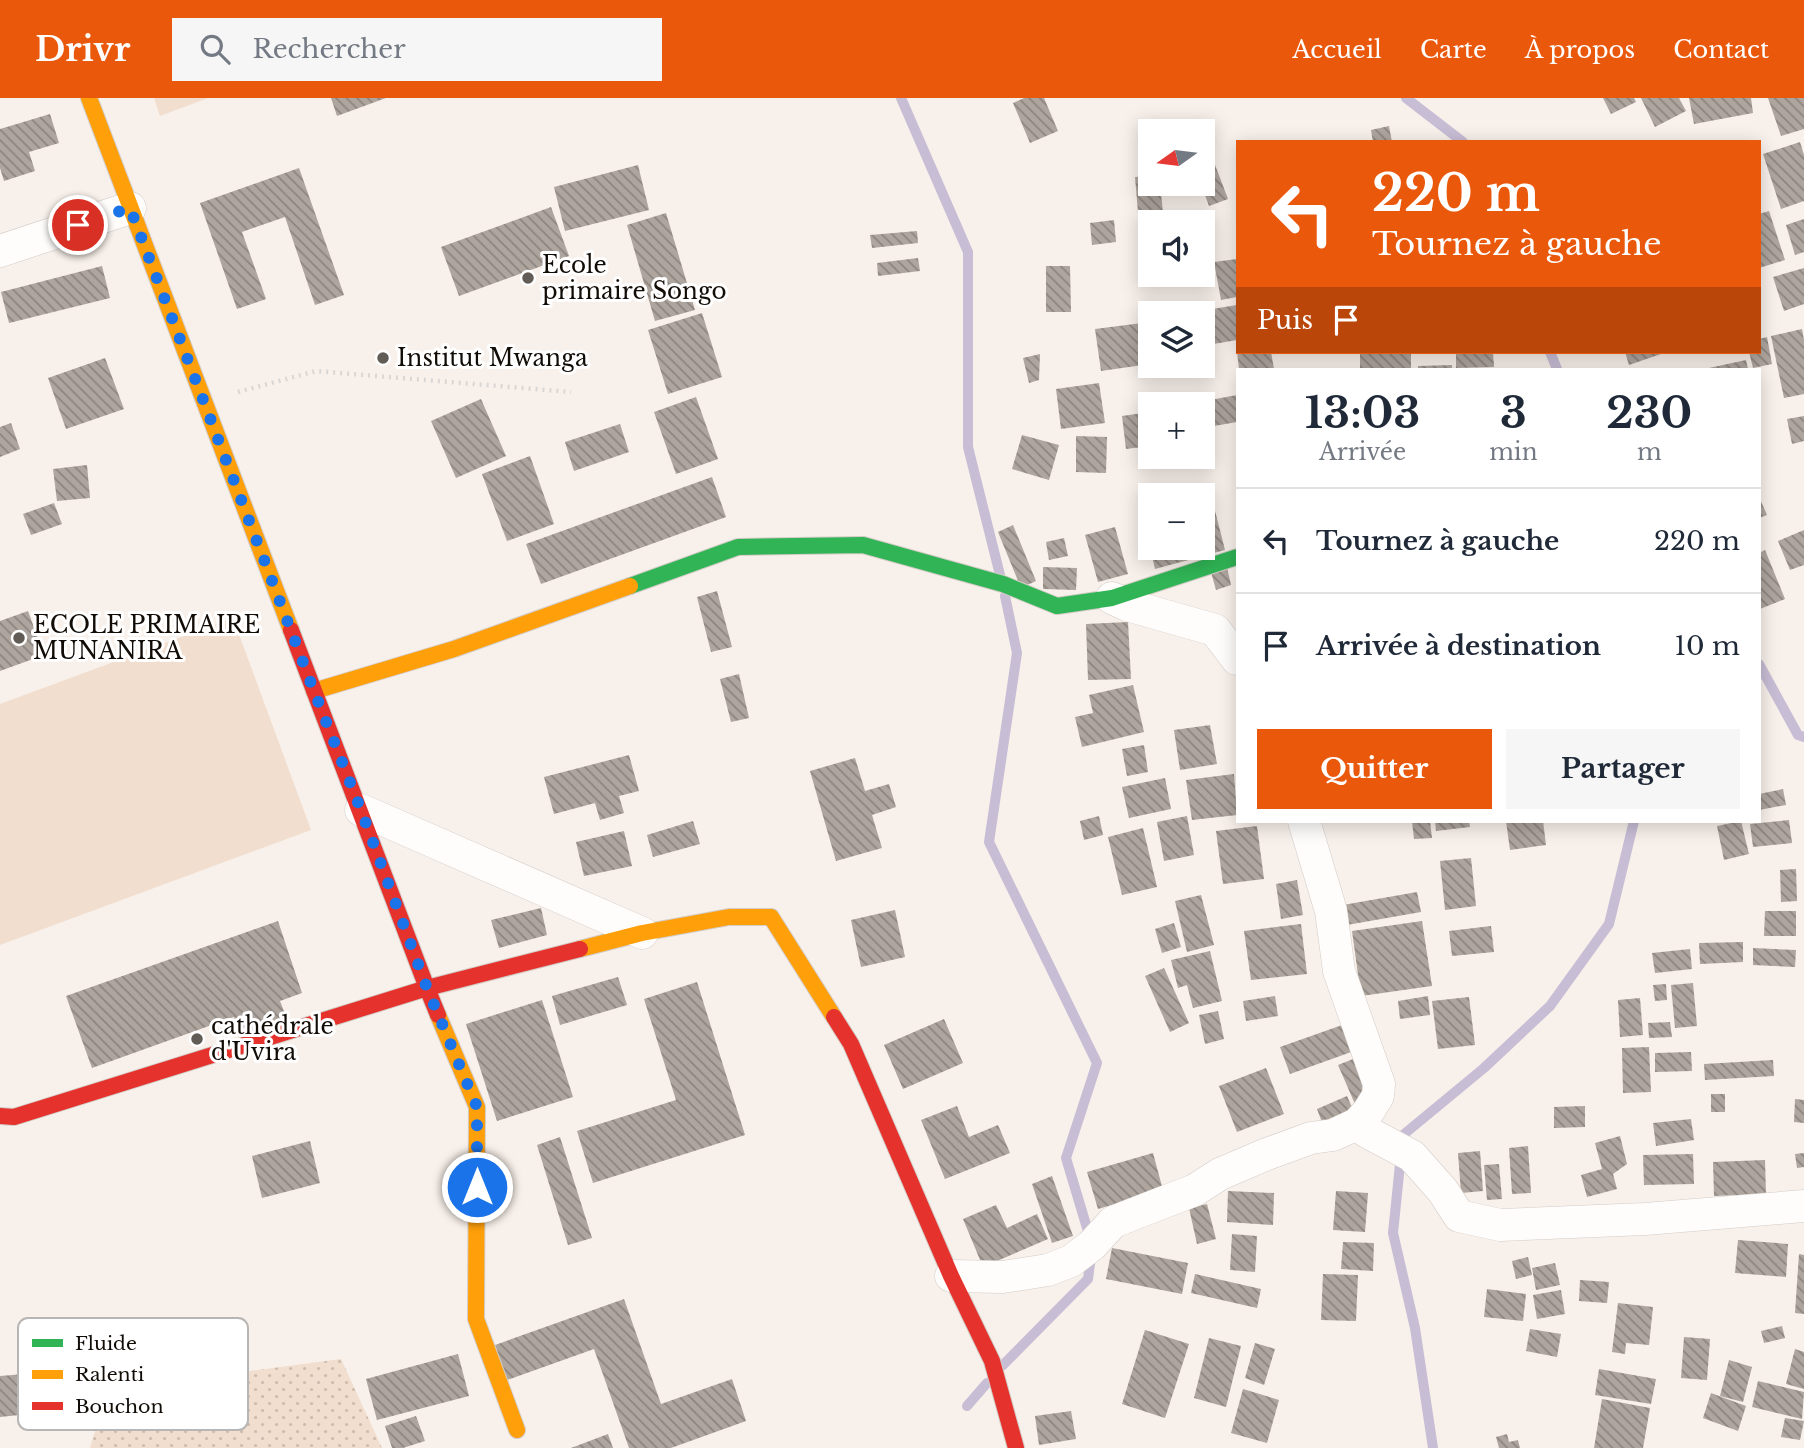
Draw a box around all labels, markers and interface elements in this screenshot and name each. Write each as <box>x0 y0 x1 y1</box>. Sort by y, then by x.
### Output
search box <box>172 18 662 81</box>
text: Drivr <box>35 29 130 70</box>
icon: search <box>196 30 234 68</box>
text: Rechercher <box>252 33 406 65</box>
text: Accueil <box>1292 35 1382 64</box>
text: Carte <box>1420 35 1487 64</box>
text: À propos <box>1525 35 1635 64</box>
text: Contact <box>1673 35 1769 64</box>
north arrow <box>1138 119 1214 196</box>
map controls <box>1138 119 1215 560</box>
text: 220 m <box>1372 163 1540 224</box>
icon: left <box>1257 168 1348 259</box>
pin <box>48 195 108 255</box>
icon: arrive <box>59 206 97 244</box>
button: sound <box>1138 210 1215 287</box>
text: Tournez à gauche <box>1372 224 1662 264</box>
place label: Ecole primaire Songo <box>542 251 727 305</box>
marker: Ecole primaire Songo <box>520 270 536 286</box>
button: layers <box>1138 301 1215 378</box>
icon: arrive <box>1327 301 1365 339</box>
text: Puis <box>1257 304 1313 336</box>
place label: Institut Mwanga <box>397 344 588 372</box>
marker: Institut Mwanga <box>375 350 391 366</box>
text: 13:03 <box>1305 387 1420 439</box>
text: 3 <box>1500 387 1527 439</box>
text: 230 <box>1606 387 1692 439</box>
button: + <box>1138 392 1215 469</box>
text: Arrivée <box>1319 438 1406 466</box>
text: min <box>1489 438 1538 466</box>
text: m <box>1637 438 1662 466</box>
button: − <box>1138 483 1215 560</box>
icon: left <box>1257 522 1295 560</box>
text: Tournez à gauche <box>1316 525 1559 557</box>
text: 220 m <box>1654 525 1740 557</box>
place label: ECOLE PRIMAIRE MUNANIRA <box>33 611 260 665</box>
icon: arrive <box>1257 627 1295 665</box>
marker: ECOLE PRIMAIRE MUNANIRA <box>11 630 27 646</box>
text: Arrivée à destination <box>1316 630 1601 662</box>
text: 10 m <box>1674 630 1740 662</box>
button: Quitter <box>1257 729 1492 809</box>
button: Partager <box>1506 729 1740 809</box>
place label: cathédrale d'Uvira <box>211 1012 334 1066</box>
marker: cathédrale d'Uvira <box>189 1031 205 1047</box>
position arrow <box>440 1150 514 1224</box>
legend <box>18 1318 248 1430</box>
text: Fluide <box>75 1332 137 1355</box>
text: Ralenti <box>75 1363 145 1386</box>
text: Bouchon <box>75 1395 164 1418</box>

